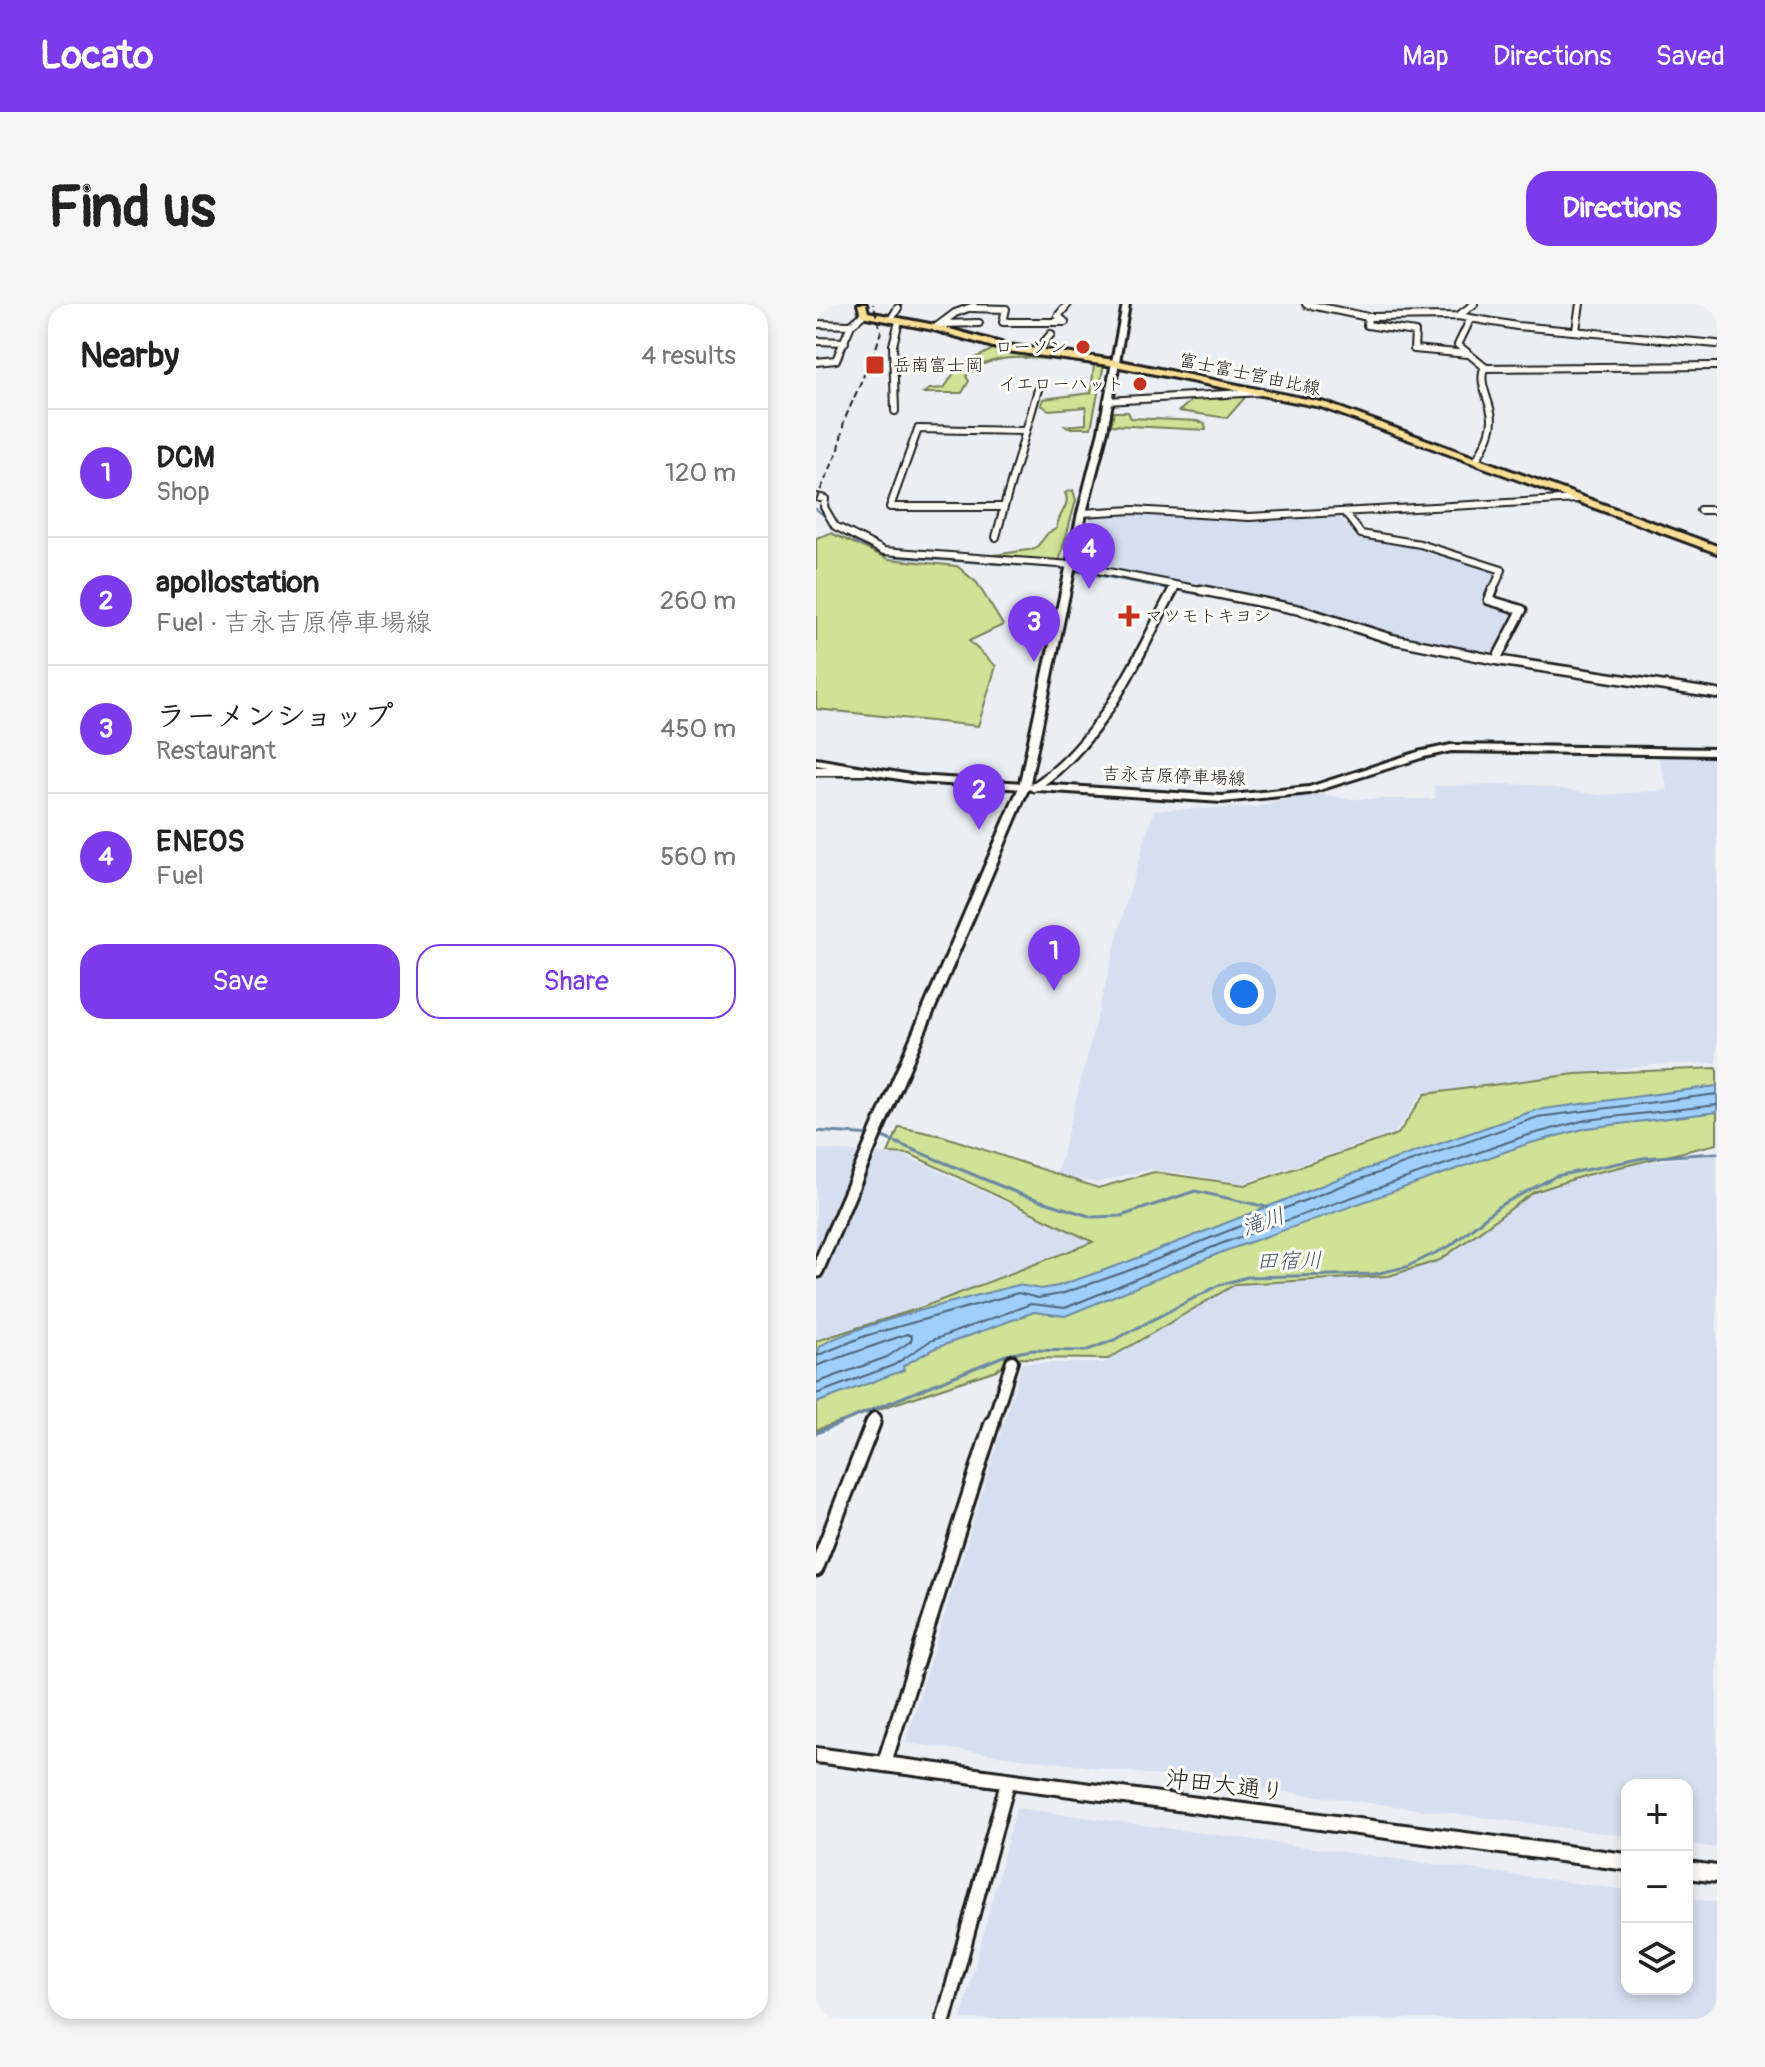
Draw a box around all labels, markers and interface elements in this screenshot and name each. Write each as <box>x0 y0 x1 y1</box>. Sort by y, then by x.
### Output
text: Locato <box>40 32 153 80</box>
text: Map <box>1402 39 1449 74</box>
text: Directions <box>1493 39 1612 74</box>
text: Saved <box>1656 39 1725 74</box>
button: Directions <box>1526 171 1717 246</box>
text: Find us <box>48 174 216 243</box>
text: Nearby <box>80 335 179 378</box>
place label: ローソン <box>995 336 1067 359</box>
marker: ローソン <box>1074 338 1092 356</box>
text: 4 results <box>641 340 736 372</box>
street label: 富士富士宮由比線 <box>1177 348 1323 401</box>
marker: 岳南富士岡 <box>864 354 886 376</box>
place label: 岳南富士岡 <box>893 354 983 377</box>
place label: イエローハット <box>998 373 1124 396</box>
marker: イエローハット <box>1131 375 1149 393</box>
text: DCM <box>156 439 215 476</box>
text: 1 <box>101 457 111 489</box>
text: 120 m <box>665 457 736 489</box>
text: Shop <box>156 476 210 508</box>
pin: 4 <box>1063 523 1115 589</box>
text: apollostation <box>156 564 319 601</box>
text: 2 <box>99 585 113 617</box>
text: 260 m <box>660 585 736 617</box>
pin: 3 <box>1008 596 1060 662</box>
place label: マツモトキヨシ <box>1145 605 1271 628</box>
text: Fuel · 吉永吉原停車場線 <box>156 607 431 639</box>
marker: マツモトキヨシ <box>1120 607 1138 625</box>
text: ラーメンショップ <box>156 698 394 735</box>
text: 3 <box>99 713 113 745</box>
text: 450 m <box>660 713 736 745</box>
text: Restaurant <box>156 735 276 767</box>
street label: 吉永吉原停車場線 <box>1102 762 1246 791</box>
pin: 2 <box>953 764 1005 830</box>
text: ENEOS <box>156 823 245 860</box>
text: 4 <box>98 841 114 873</box>
text: 560 m <box>660 841 736 873</box>
text: Fuel <box>156 860 204 892</box>
pin: 1 <box>1028 925 1080 991</box>
button: Save <box>80 944 400 1019</box>
button: Share <box>416 944 736 1019</box>
your location <box>1224 974 1264 1014</box>
water label: 滝川 <box>1238 1202 1289 1242</box>
water label: 田宿川 <box>1256 1246 1322 1276</box>
street label: 沖田大通り <box>1164 1764 1286 1807</box>
map controls <box>1621 1779 1693 1995</box>
button: + <box>1621 1779 1693 1851</box>
button: − <box>1621 1851 1693 1923</box>
button: layers <box>1621 1923 1693 1995</box>

